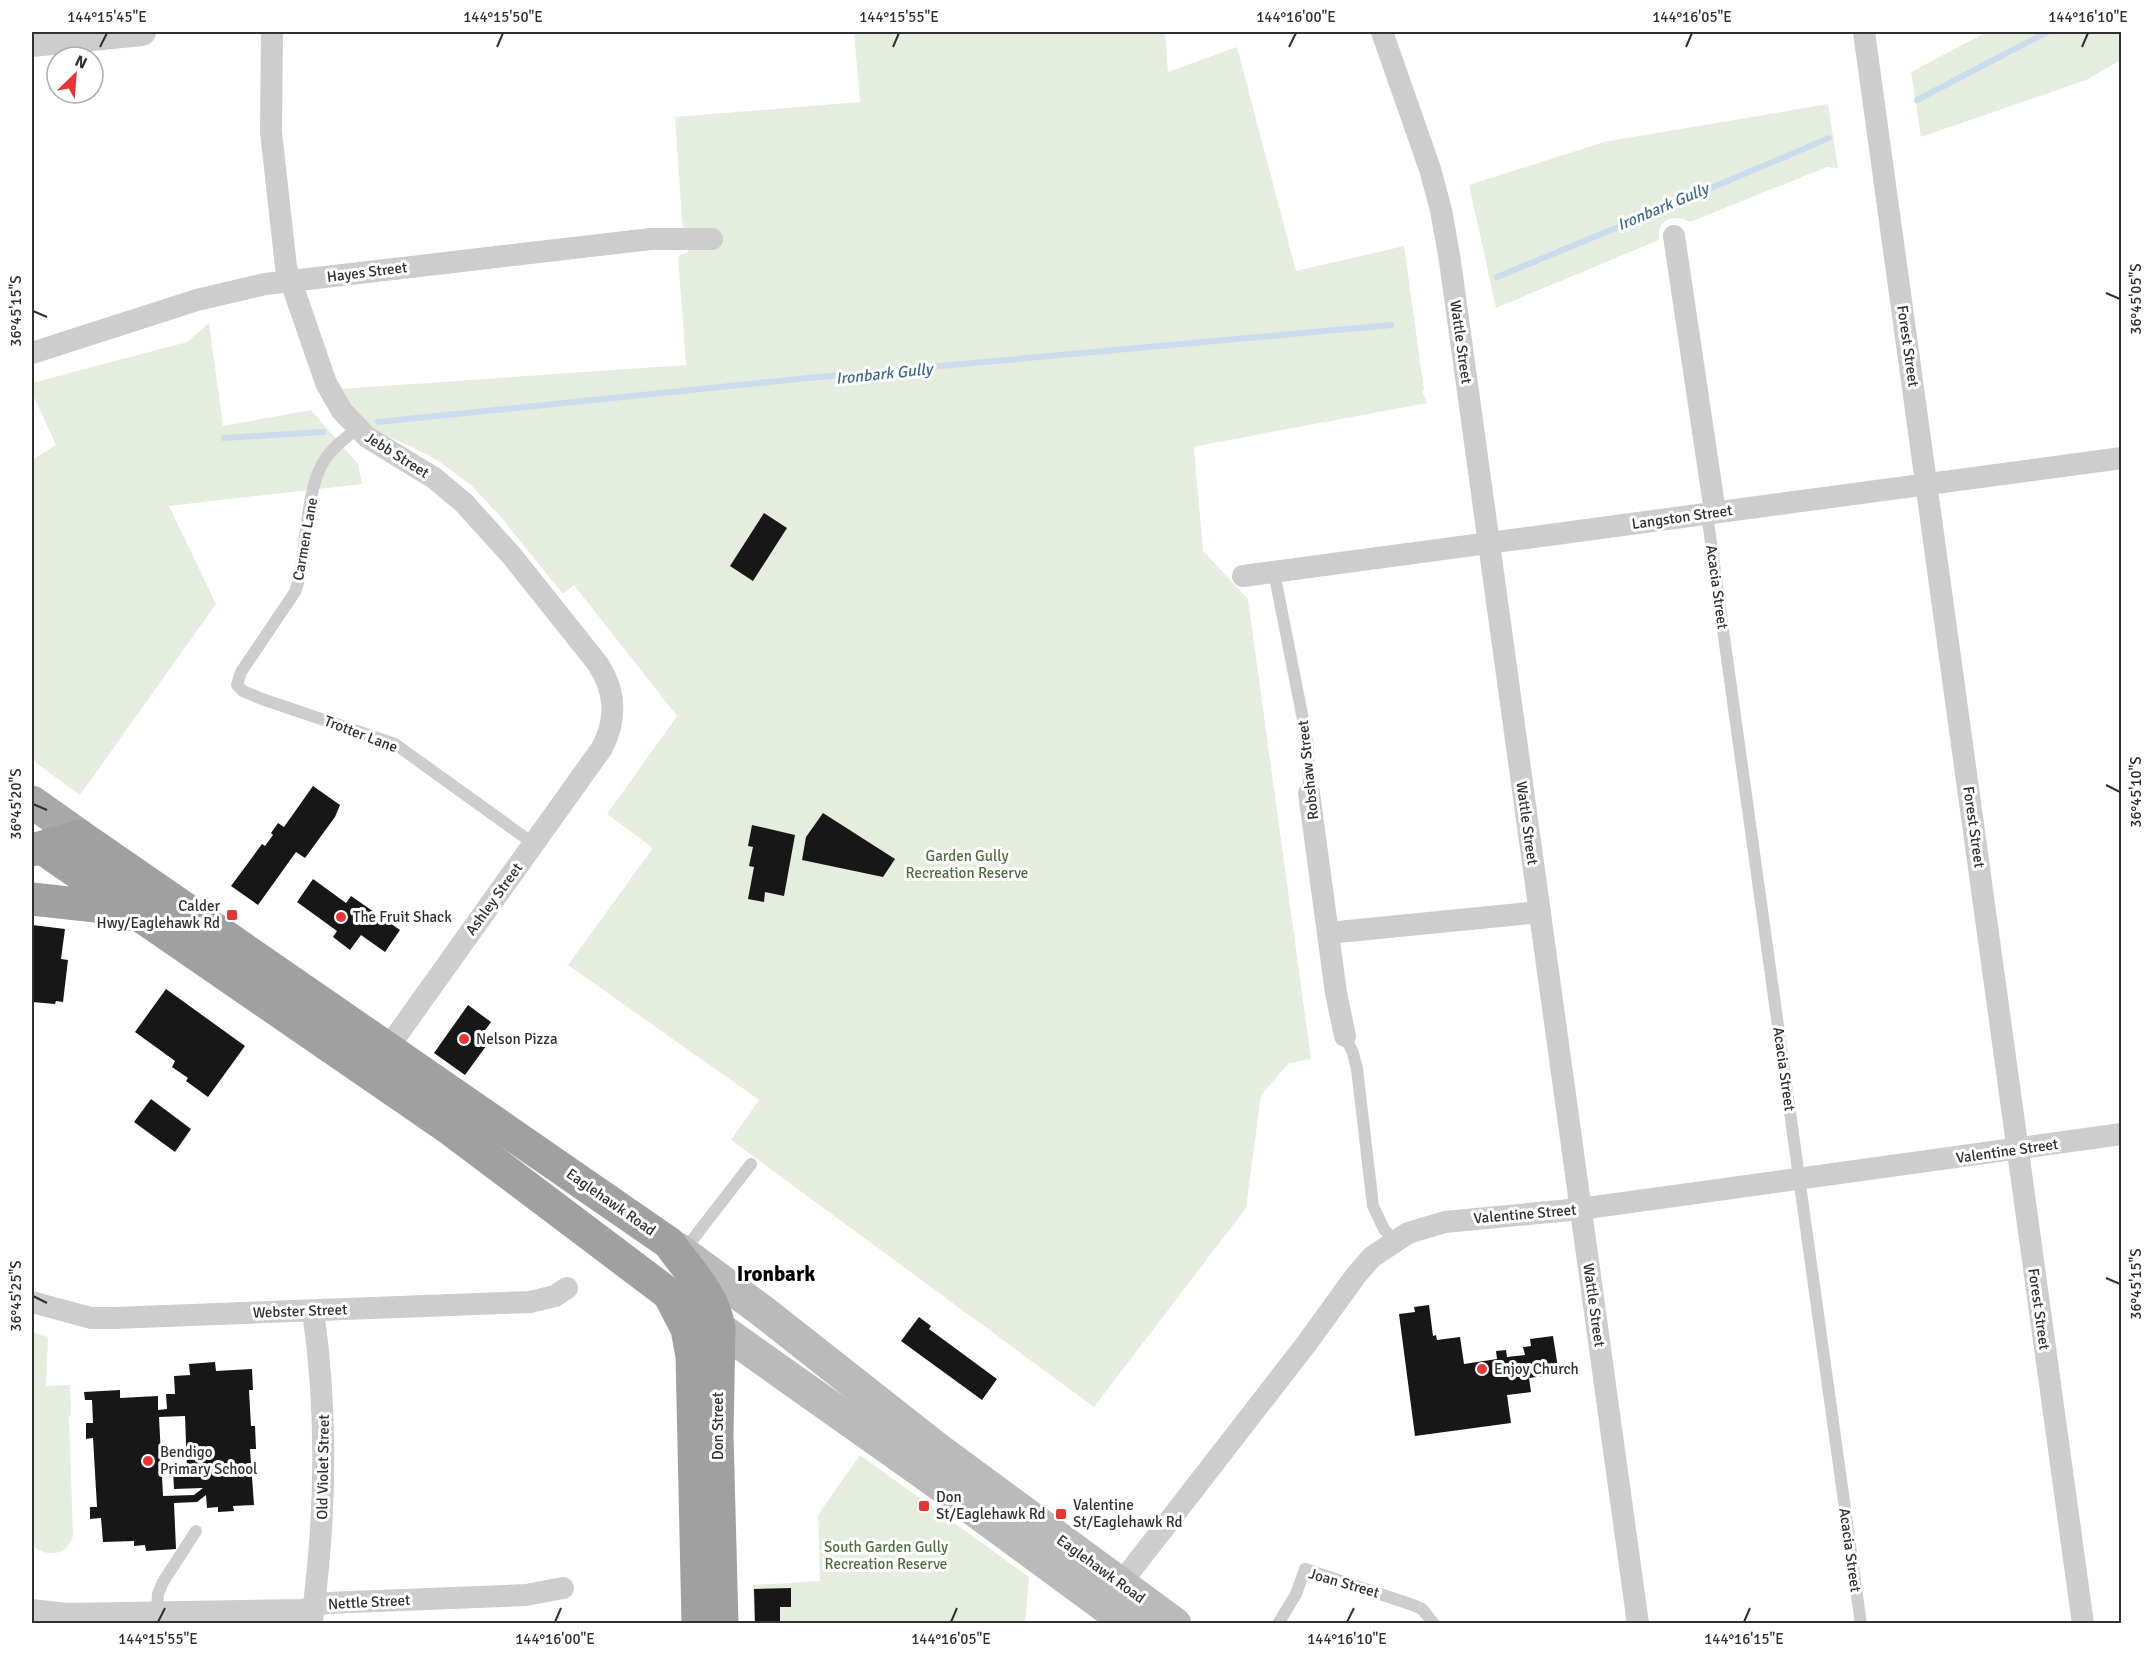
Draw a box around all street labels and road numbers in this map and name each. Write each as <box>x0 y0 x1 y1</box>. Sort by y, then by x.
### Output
street label: Hayes Street <box>326 258 408 286</box>
street label: Wattle Street <box>1446 299 1476 385</box>
street label: Forest Street <box>1893 304 1923 388</box>
street label: Jebb Street <box>362 428 432 482</box>
street label: Carmen Lane <box>289 496 321 582</box>
street label: Langston Street <box>1631 501 1733 533</box>
street label: Acacia Street <box>1702 544 1732 630</box>
street label: Trotter Lane <box>322 712 400 756</box>
street label: Robshaw Street <box>1294 719 1322 821</box>
street label: Wattle Street <box>1512 780 1542 866</box>
street label: Forest Street <box>1959 785 1989 869</box>
street label: Ashley Street <box>462 859 526 939</box>
street label: Acacia Street <box>1769 1026 1799 1112</box>
street label: Valentine Street <box>1955 1135 2059 1167</box>
street label: Eaglehawk Road <box>563 1165 659 1240</box>
street label: Valentine Street <box>1473 1201 1577 1227</box>
street label: Wattle Street <box>1579 1262 1609 1348</box>
street label: Forest Street <box>2024 1267 2054 1351</box>
street label: Webster Street <box>252 1300 348 1322</box>
street label: Don Street <box>709 1392 727 1460</box>
street label: Old Violet Street <box>313 1414 333 1520</box>
street label: Acacia Street <box>1835 1507 1865 1593</box>
street label: Eaglehawk Road <box>1053 1531 1149 1607</box>
street label: Joan Street <box>1307 1564 1381 1602</box>
street label: Nettle Street <box>327 1591 411 1613</box>

